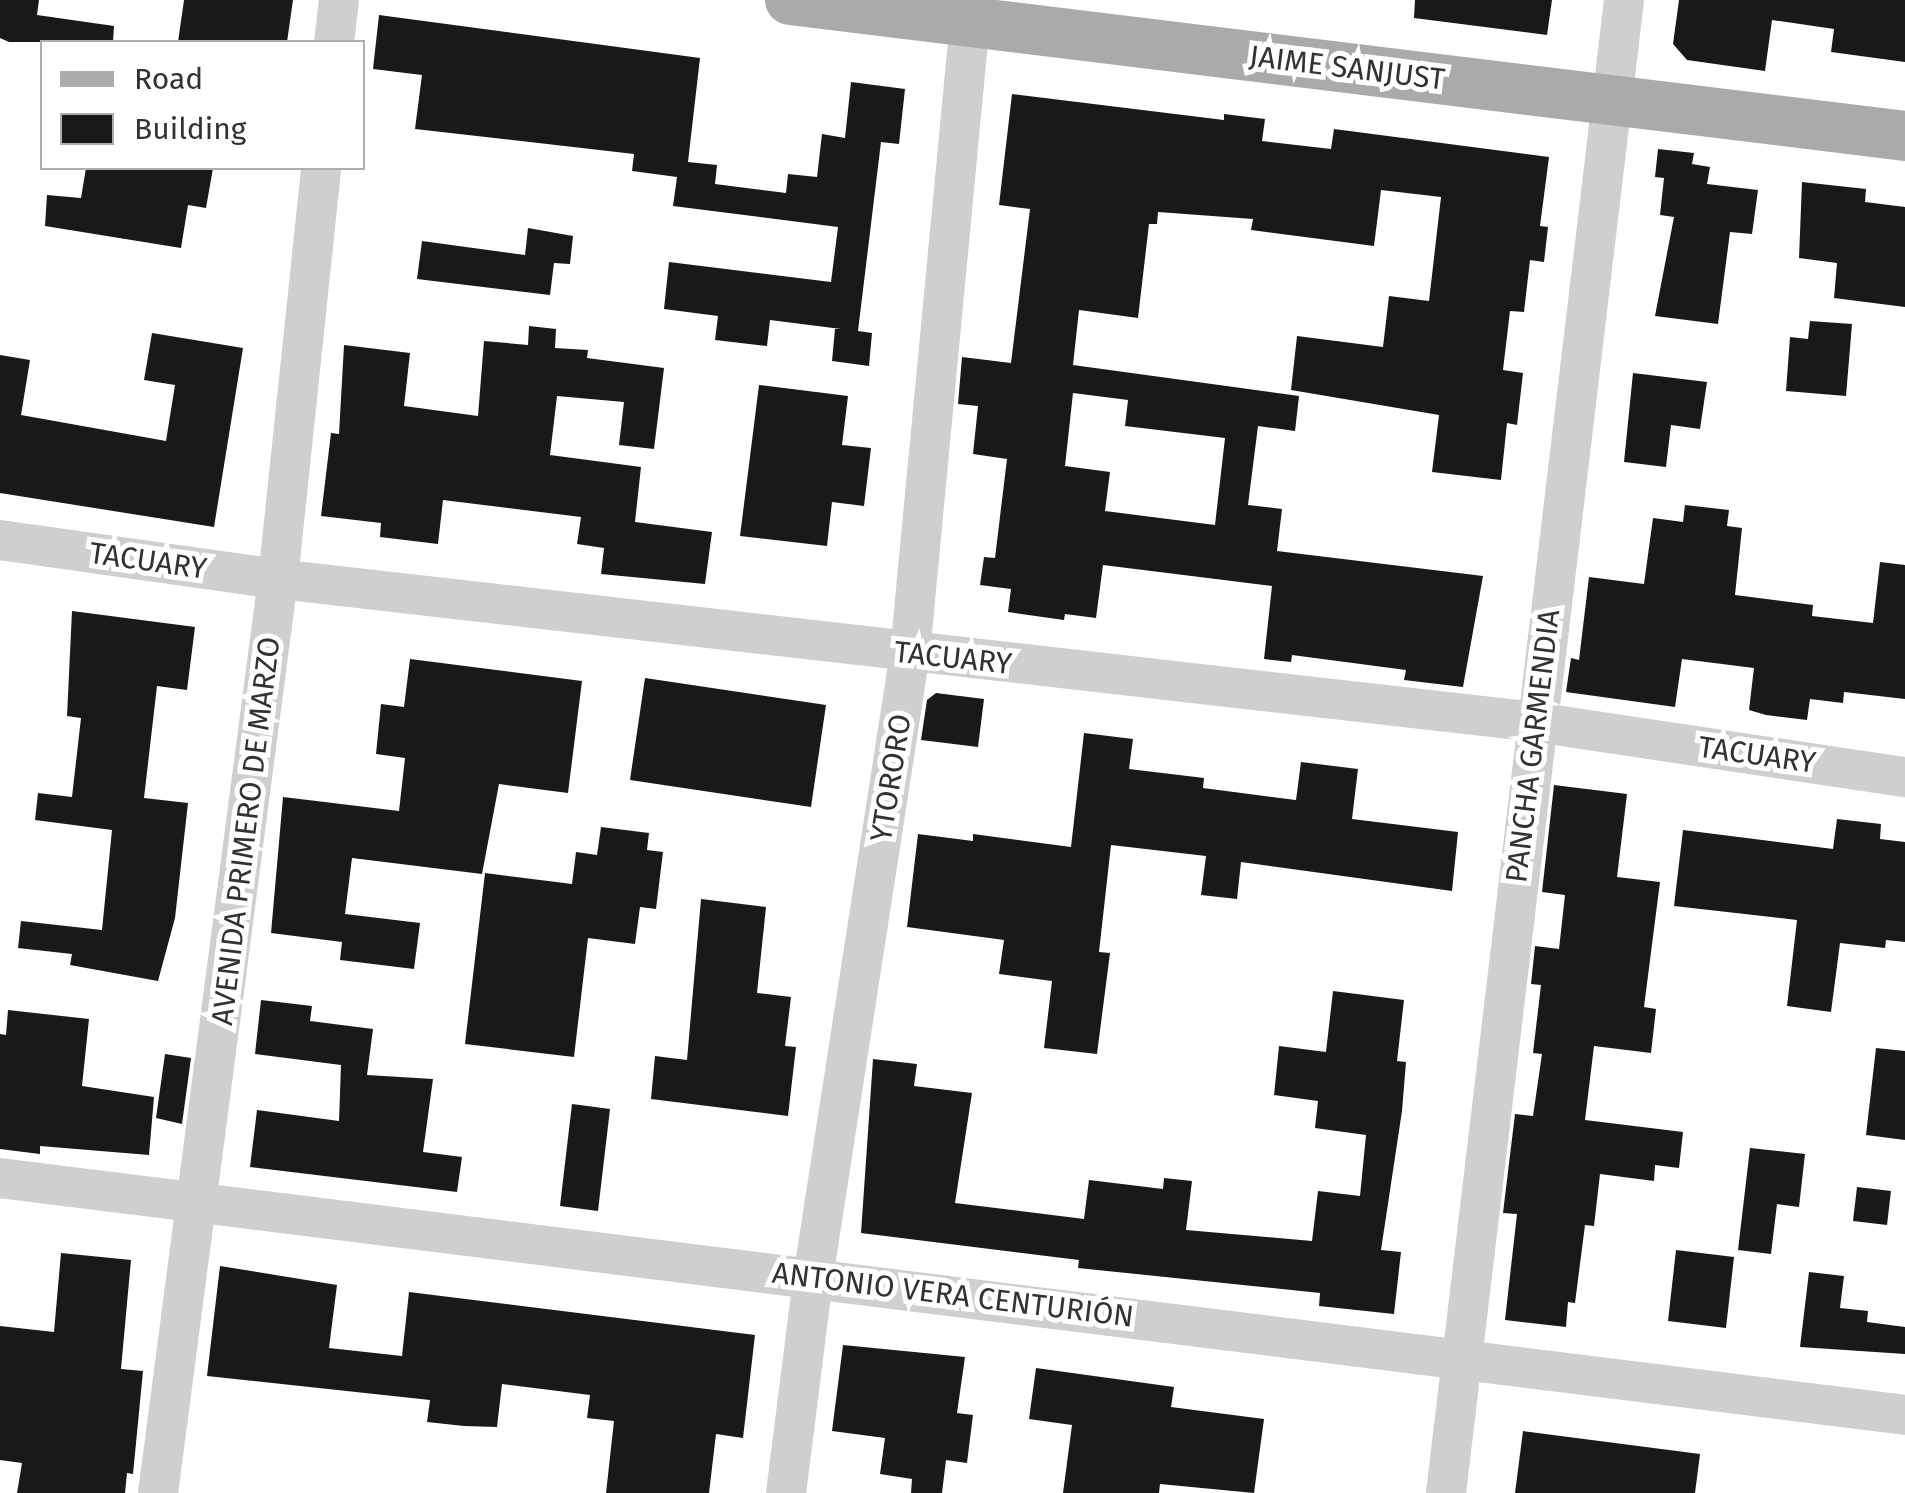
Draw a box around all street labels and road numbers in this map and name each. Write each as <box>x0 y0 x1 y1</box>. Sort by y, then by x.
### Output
street label: JAIME SANJUST <box>1247 38 1447 98</box>
street label: TACUARY <box>87 535 209 587</box>
street label: PANCHA GARMENDIA <box>1498 607 1568 885</box>
street label: TACUARY <box>892 634 1014 682</box>
street label: AVENIDA PRIMERO DE MARZO <box>204 635 288 1027</box>
street label: YTORORO <box>863 711 919 845</box>
street label: TACUARY <box>1696 729 1818 781</box>
street label: ANTONIO VERA CENTURIÓN <box>770 1255 1136 1335</box>

